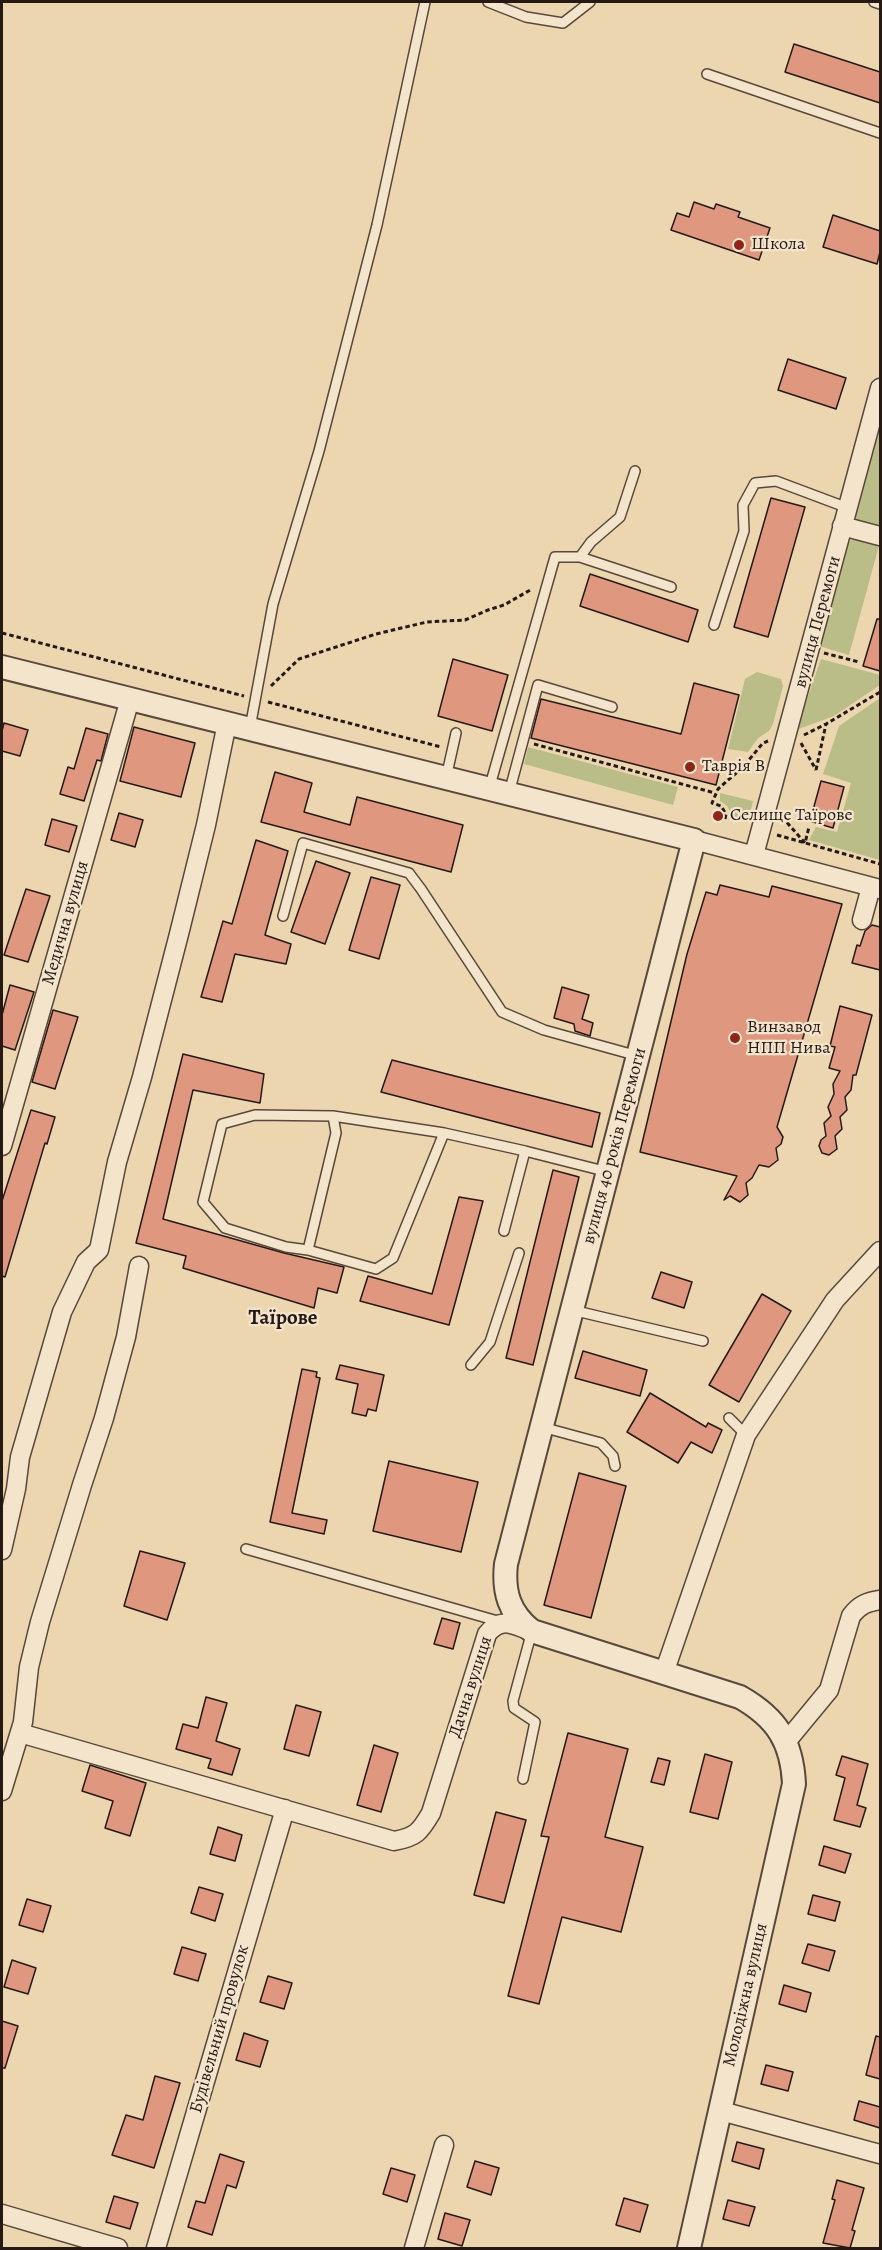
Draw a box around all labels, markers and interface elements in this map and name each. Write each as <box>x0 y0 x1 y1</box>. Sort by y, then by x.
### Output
place label: Школа <box>751 234 805 256</box>
marker: Школа <box>732 238 746 252</box>
street label: вулиця Перемоги <box>790 554 846 690</box>
place label: Таврія В <box>702 756 765 778</box>
marker: Таврія В <box>683 760 697 774</box>
place label: Селище Таїрове <box>730 805 853 827</box>
marker: Селище Таїрове <box>711 809 725 823</box>
street label: Медична вулиця <box>38 858 94 988</box>
place label: Винзавод НПП Нива <box>747 1017 830 1060</box>
marker: Винзавод НПП Нива <box>728 1031 742 1045</box>
street label: вулиця 40 років Перемоги <box>578 1045 652 1247</box>
district label: Таїрове <box>248 1306 318 1332</box>
street label: Дачна вулиця <box>444 1633 498 1741</box>
street label: Молодіжна вулиця <box>719 1921 773 2069</box>
street label: Будівельний провулок <box>186 1942 254 2116</box>

